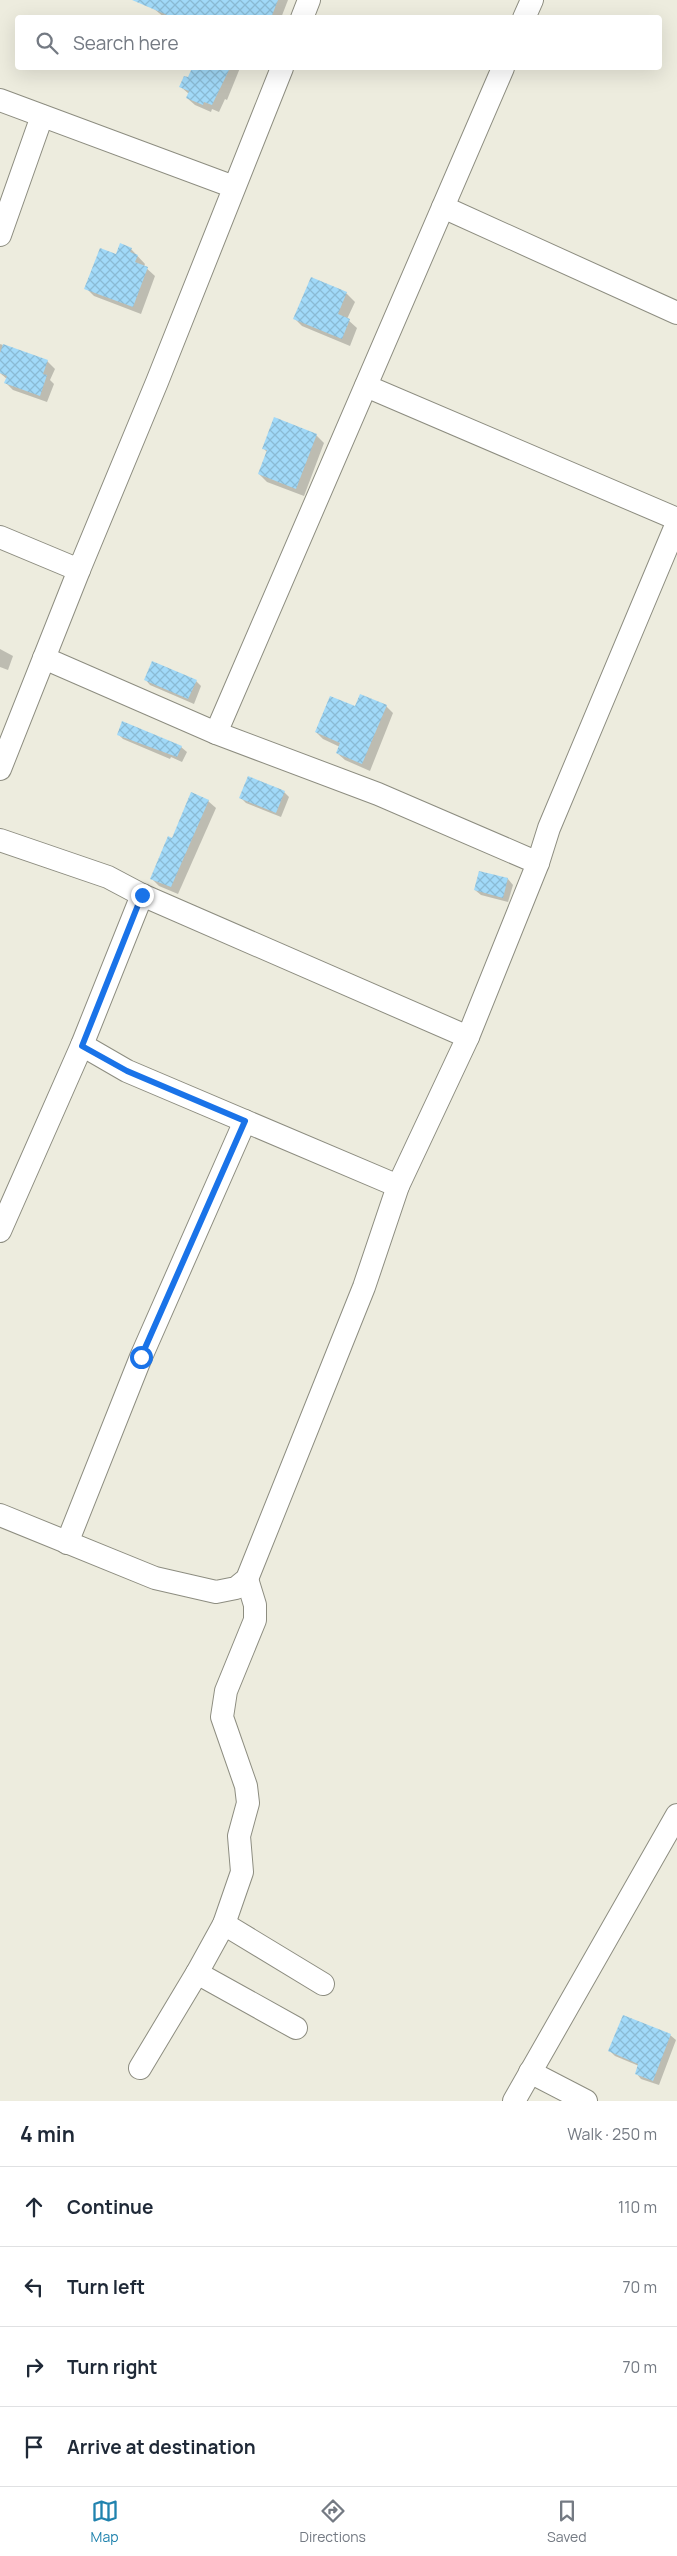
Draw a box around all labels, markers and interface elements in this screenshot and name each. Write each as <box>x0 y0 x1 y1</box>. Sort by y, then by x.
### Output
search box <box>15 15 662 70</box>
icon: search <box>33 29 61 57</box>
text: Search here <box>73 30 179 56</box>
route end <box>131 884 154 907</box>
route start <box>130 1346 153 1369</box>
text: 4 min <box>20 2120 75 2148</box>
text: Walk · 250 m <box>567 2123 657 2145</box>
icon: ahead <box>20 2193 48 2221</box>
text: Continue <box>67 2194 153 2220</box>
text: 110 m <box>618 2196 657 2218</box>
icon: left <box>20 2273 48 2301</box>
text: Turn left <box>67 2274 145 2300</box>
text: 70 m <box>622 2276 657 2298</box>
icon: right <box>20 2353 48 2381</box>
text: Turn right <box>67 2354 157 2380</box>
text: 70 m <box>622 2356 657 2378</box>
icon: arrive <box>20 2433 48 2461</box>
text: Arrive at destination <box>67 2434 256 2460</box>
tab: Map <box>91 2497 119 2546</box>
tab: Directions <box>300 2497 366 2546</box>
tab: Saved <box>547 2497 586 2546</box>

